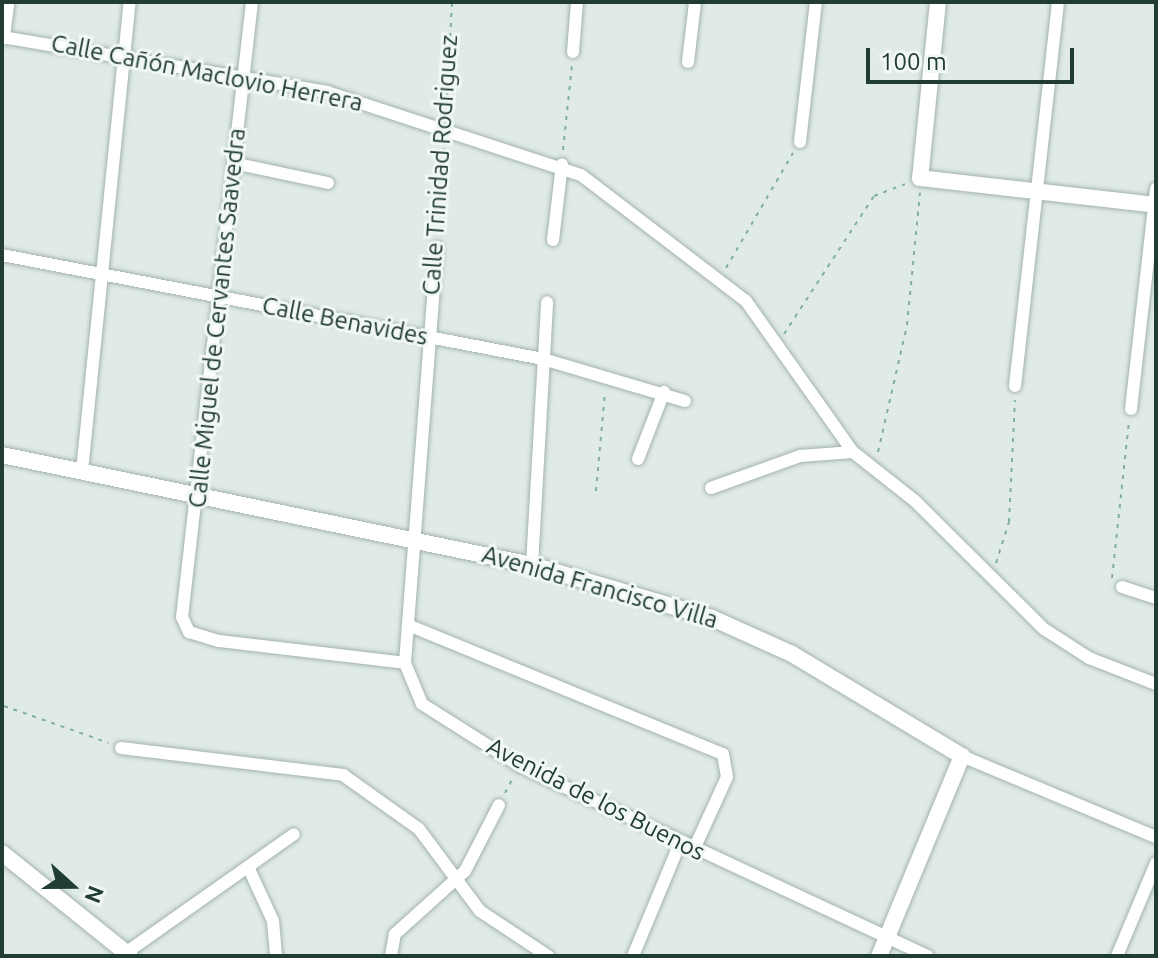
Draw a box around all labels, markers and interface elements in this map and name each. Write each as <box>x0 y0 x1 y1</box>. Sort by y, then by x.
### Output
street label: Calle Cañón Maclovio Herrera <box>49 29 365 117</box>
scale bar <box>870 32 1078 82</box>
street label: Calle Trinidad Rodriguez <box>417 34 463 296</box>
text: 100 m <box>880 48 947 75</box>
street label: Calle Miguel de Cervantes Saavedra <box>183 127 251 509</box>
street label: Calle Benavides <box>260 291 430 351</box>
street label: Avenida Francisco Villa <box>479 540 721 634</box>
street label: Avenida de los Buenos <box>482 731 710 867</box>
north arrow <box>32 846 112 926</box>
text: N <box>80 883 109 907</box>

